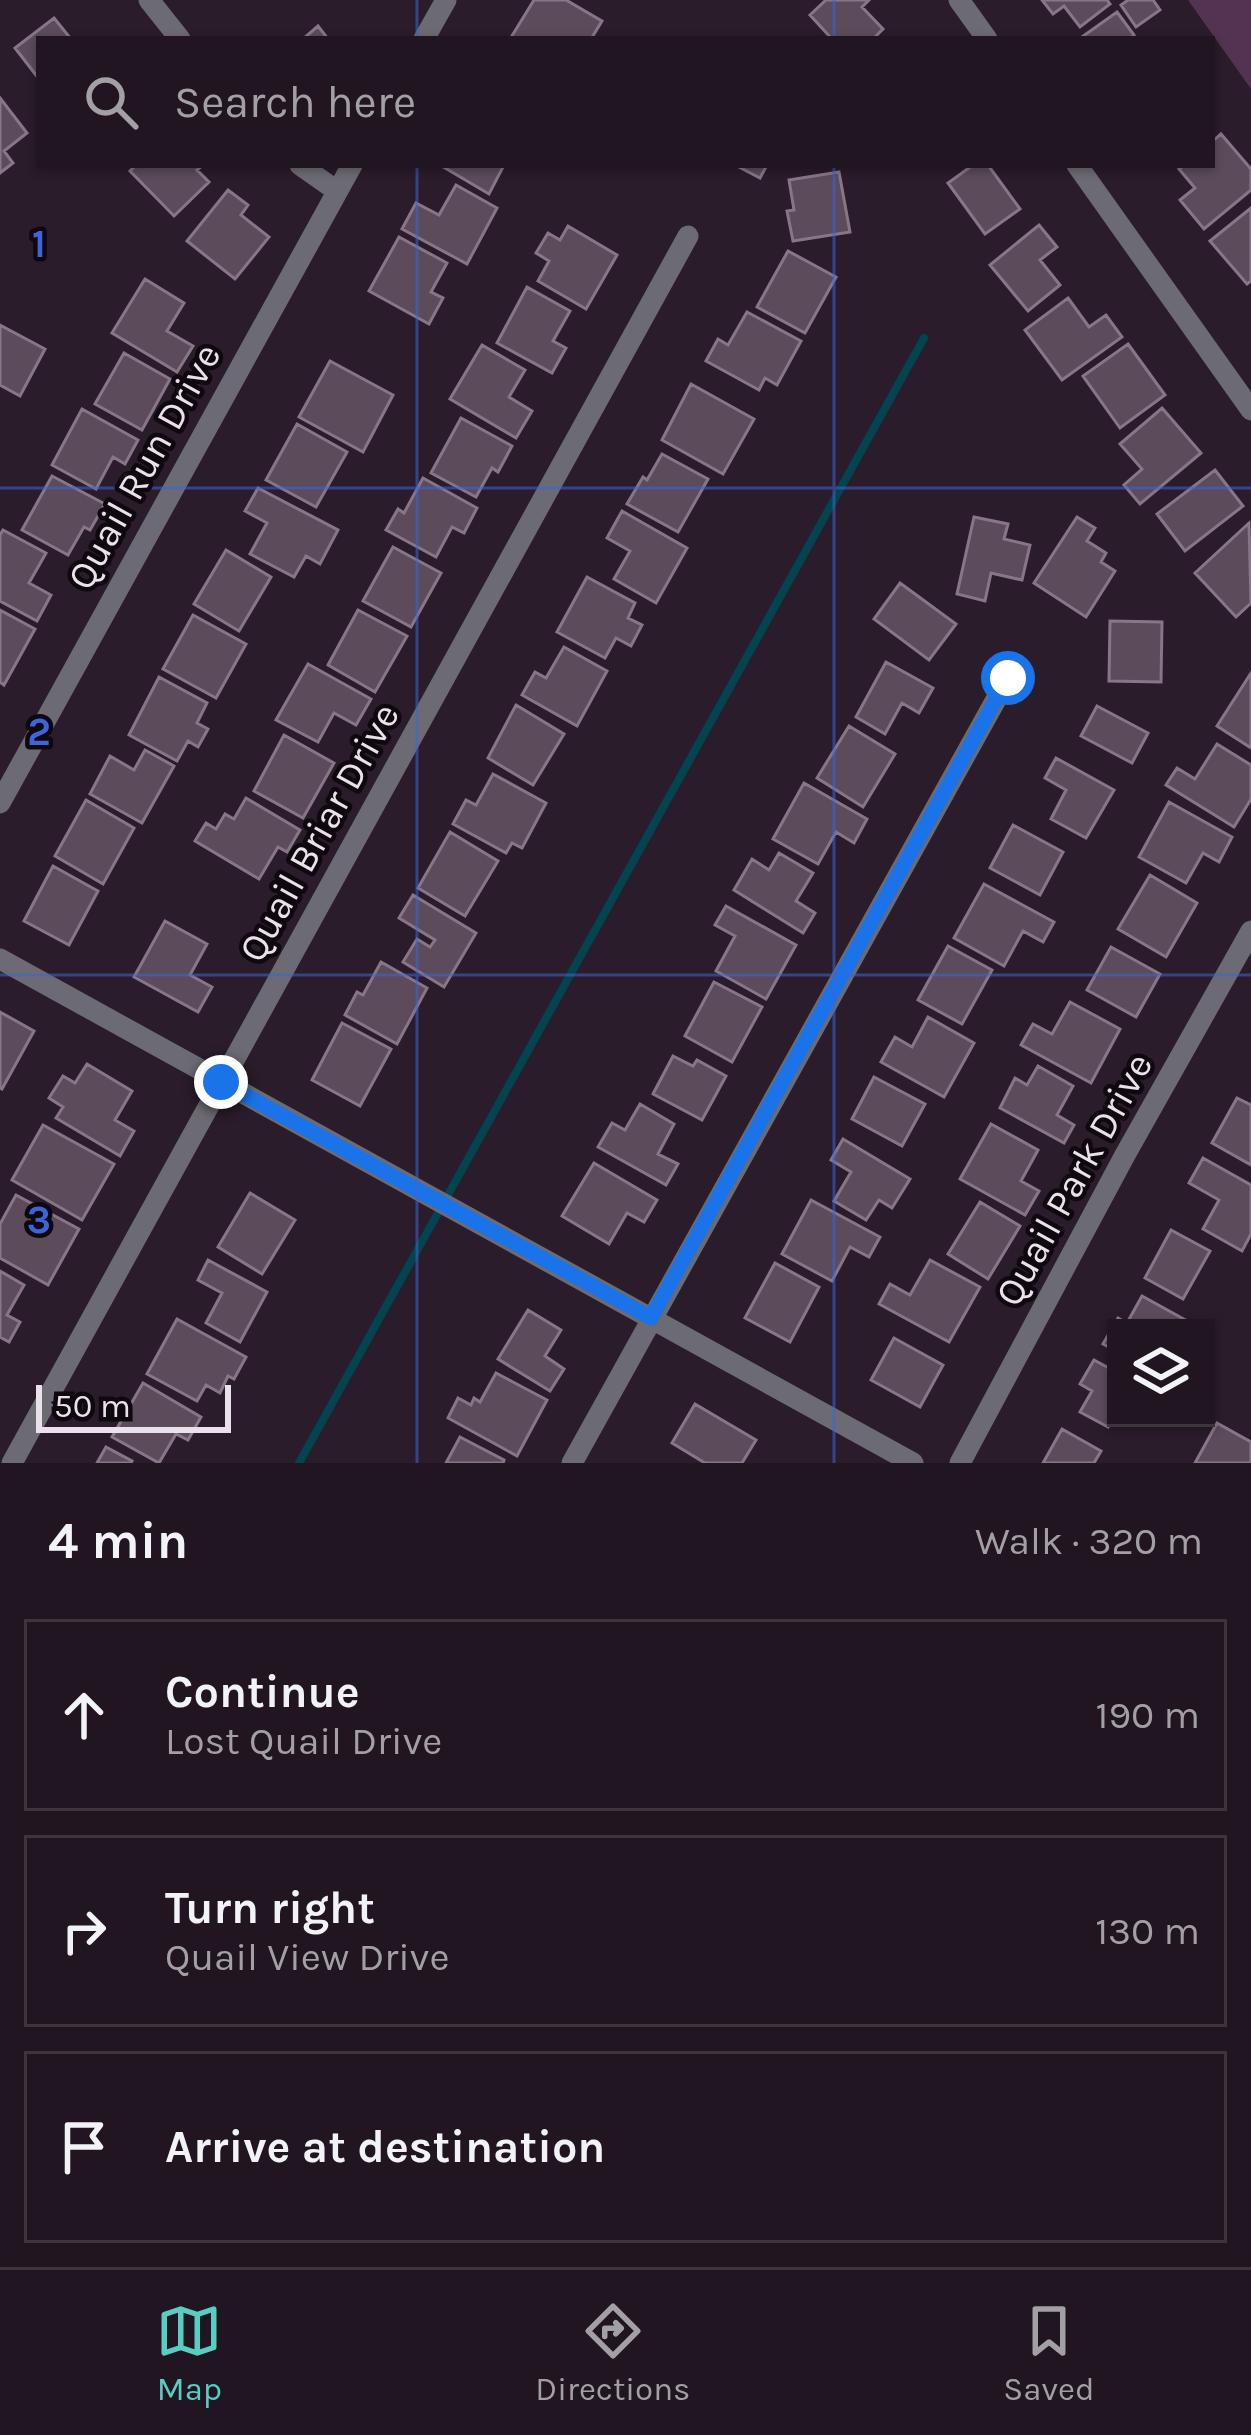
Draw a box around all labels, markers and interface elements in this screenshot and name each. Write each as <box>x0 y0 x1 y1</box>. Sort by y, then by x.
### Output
search box <box>36 36 1215 168</box>
icon: search <box>78 69 144 135</box>
text: Search here <box>174 76 416 128</box>
text: 1 <box>32 221 46 267</box>
street label: Quail Run Drive <box>57 336 230 597</box>
route start <box>981 651 1035 705</box>
street label: Quail Briar Drive <box>229 695 409 970</box>
text: 2 <box>27 709 51 755</box>
street label: Quail Park Drive <box>985 1045 1162 1314</box>
route end <box>194 1055 248 1109</box>
text: 3 <box>27 1197 51 1243</box>
map controls <box>1107 1319 1215 1427</box>
button: layers <box>1107 1319 1215 1427</box>
scale bar <box>36 1379 231 1432</box>
text: 50 m <box>54 1387 131 1425</box>
text: 4 min <box>48 1511 188 1571</box>
text: Walk · 320 m <box>975 1518 1203 1564</box>
text: Continue <box>165 1666 360 1718</box>
icon: ahead <box>51 1682 117 1748</box>
text: 190 m <box>1096 1692 1200 1738</box>
text: Lost Quail Drive <box>165 1718 442 1764</box>
text: Turn right <box>165 1882 375 1934</box>
icon: right <box>51 1898 117 1964</box>
text: 130 m <box>1095 1908 1200 1954</box>
text: Quail View Drive <box>165 1934 450 1980</box>
icon: arrive <box>51 2114 117 2180</box>
text: Arrive at destination <box>165 2121 605 2173</box>
tab: Map <box>156 2298 222 2408</box>
tab: Directions <box>535 2298 690 2408</box>
tab: Saved <box>1003 2298 1095 2408</box>

